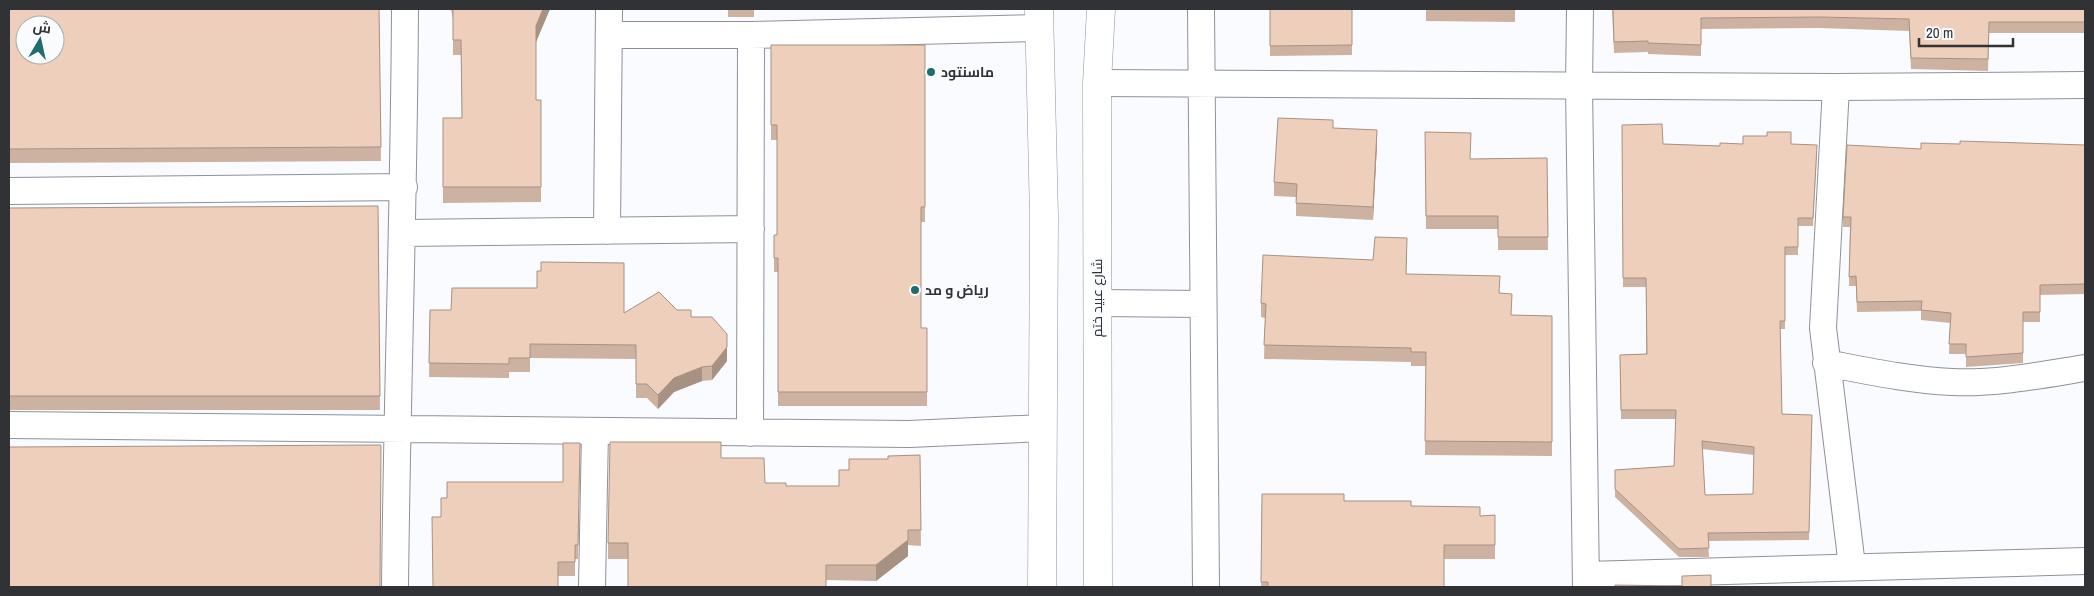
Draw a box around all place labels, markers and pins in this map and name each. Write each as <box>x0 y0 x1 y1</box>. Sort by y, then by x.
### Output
place label: ماسنتود <box>941 63 994 81</box>
marker: ماسنتود <box>925 66 937 78</box>
place label: رياض و مد <box>925 281 989 299</box>
marker: رياض و مد <box>909 284 921 296</box>

